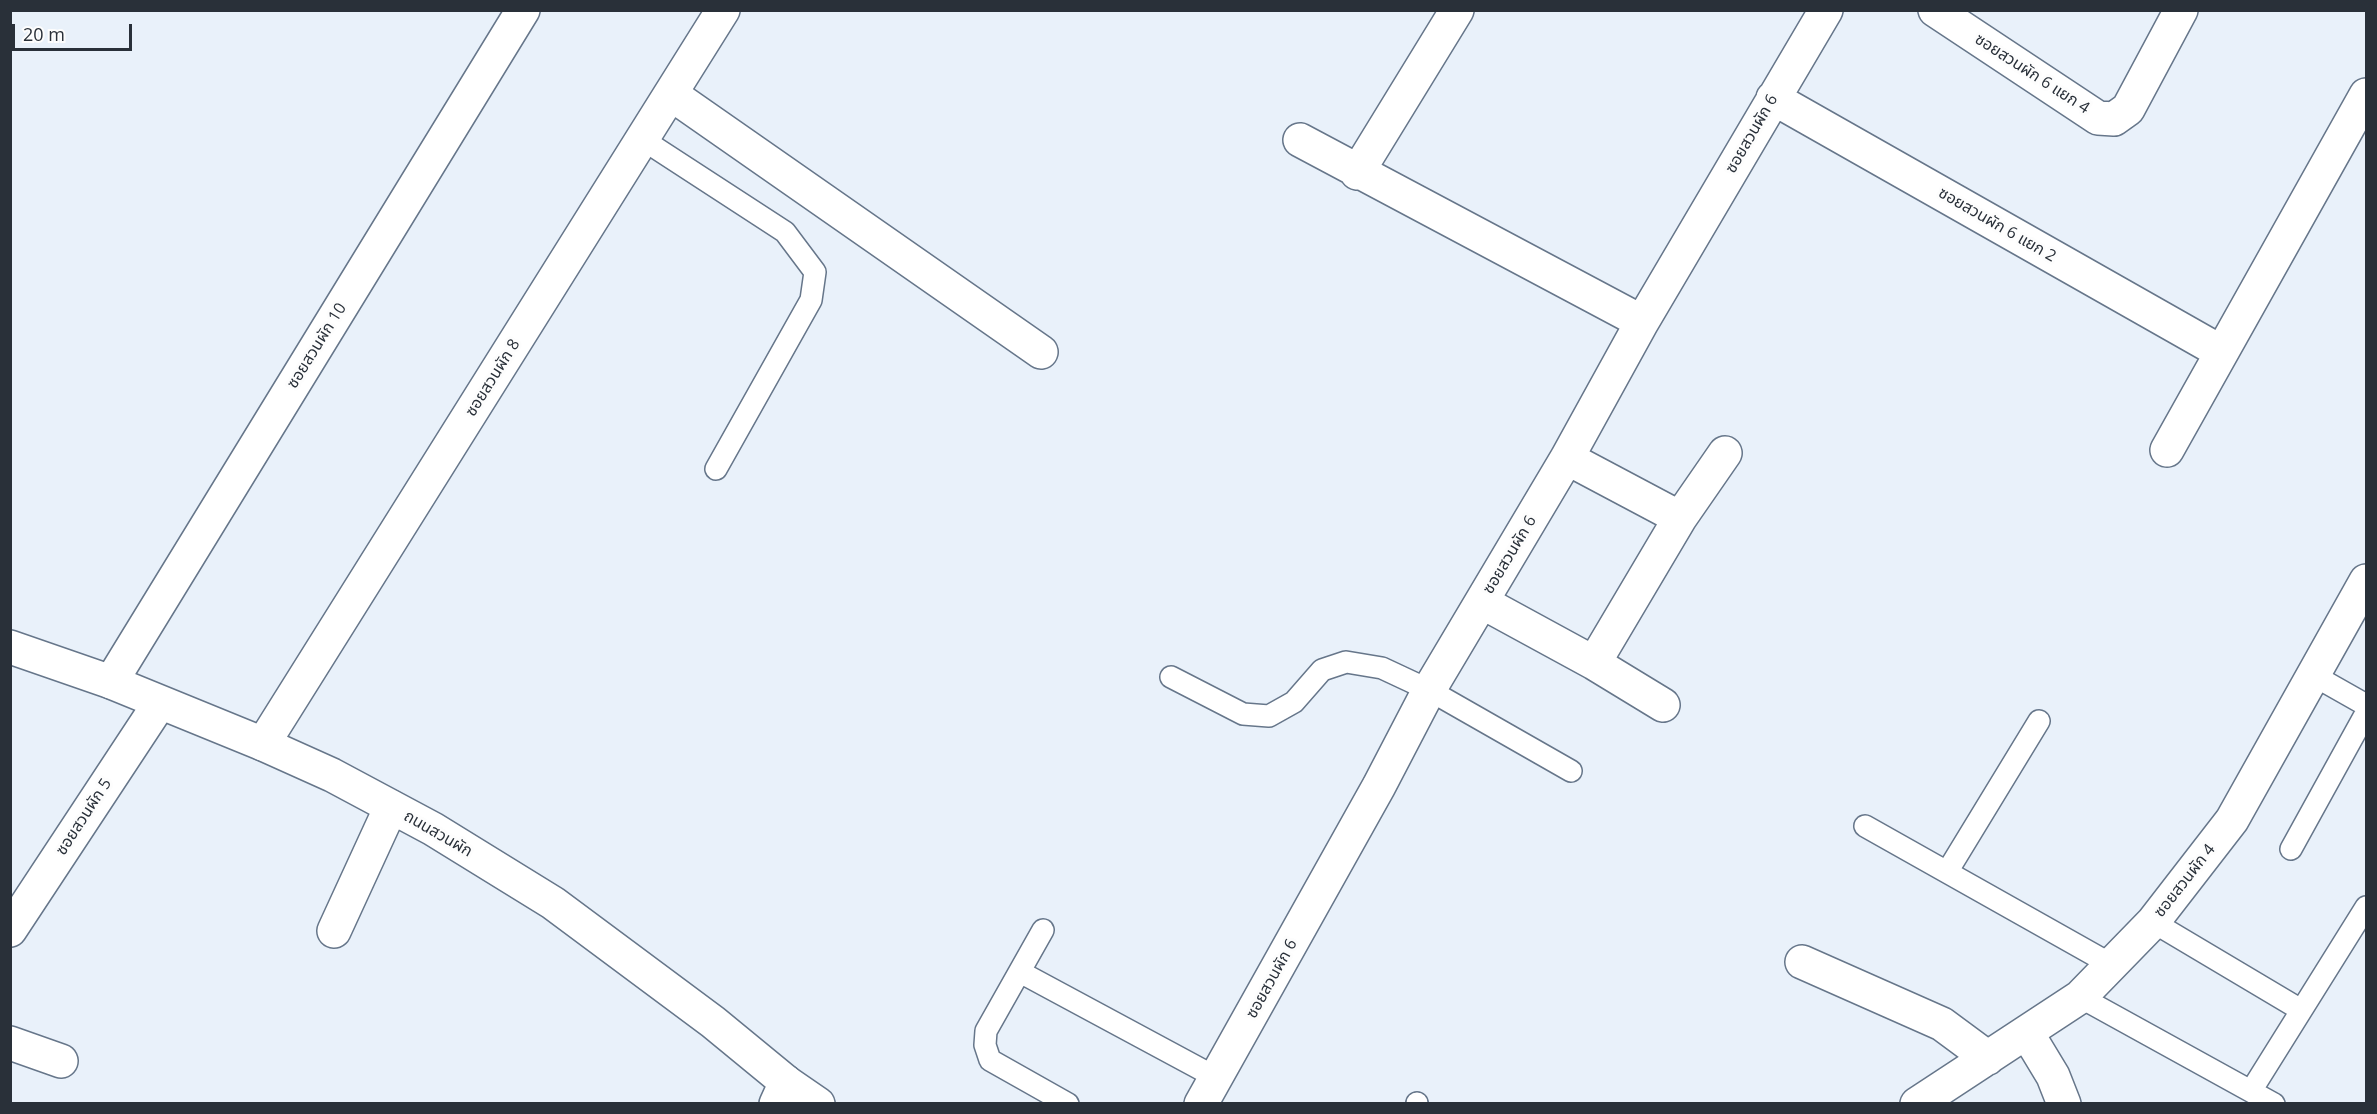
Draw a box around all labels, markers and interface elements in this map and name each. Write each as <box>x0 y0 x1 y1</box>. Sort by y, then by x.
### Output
scale bar <box>15 12 135 50</box>
text: 20 m <box>23 22 65 46</box>
street label: ซอยสวนผัก 6 แยก 4 <box>1971 30 2093 118</box>
street label: ซอยสวนผัก 6 <box>1722 91 1782 177</box>
street label: ซอยสวนผัก 6 แยก 2 <box>1935 183 2059 267</box>
street label: ซอยสวนผัก 10 <box>283 300 351 392</box>
street label: ซอยสวนผัก 8 <box>462 336 524 420</box>
street label: ซอยสวนผัก 6 <box>1479 512 1541 598</box>
street label: ซอยสวนผัก 5 <box>52 775 116 859</box>
street label: ถนนสวนผัก <box>400 807 476 861</box>
street label: ซอยสวนผัก 4 <box>2150 841 2220 921</box>
street label: ซอยสวนผัก 6 <box>1242 936 1302 1022</box>

